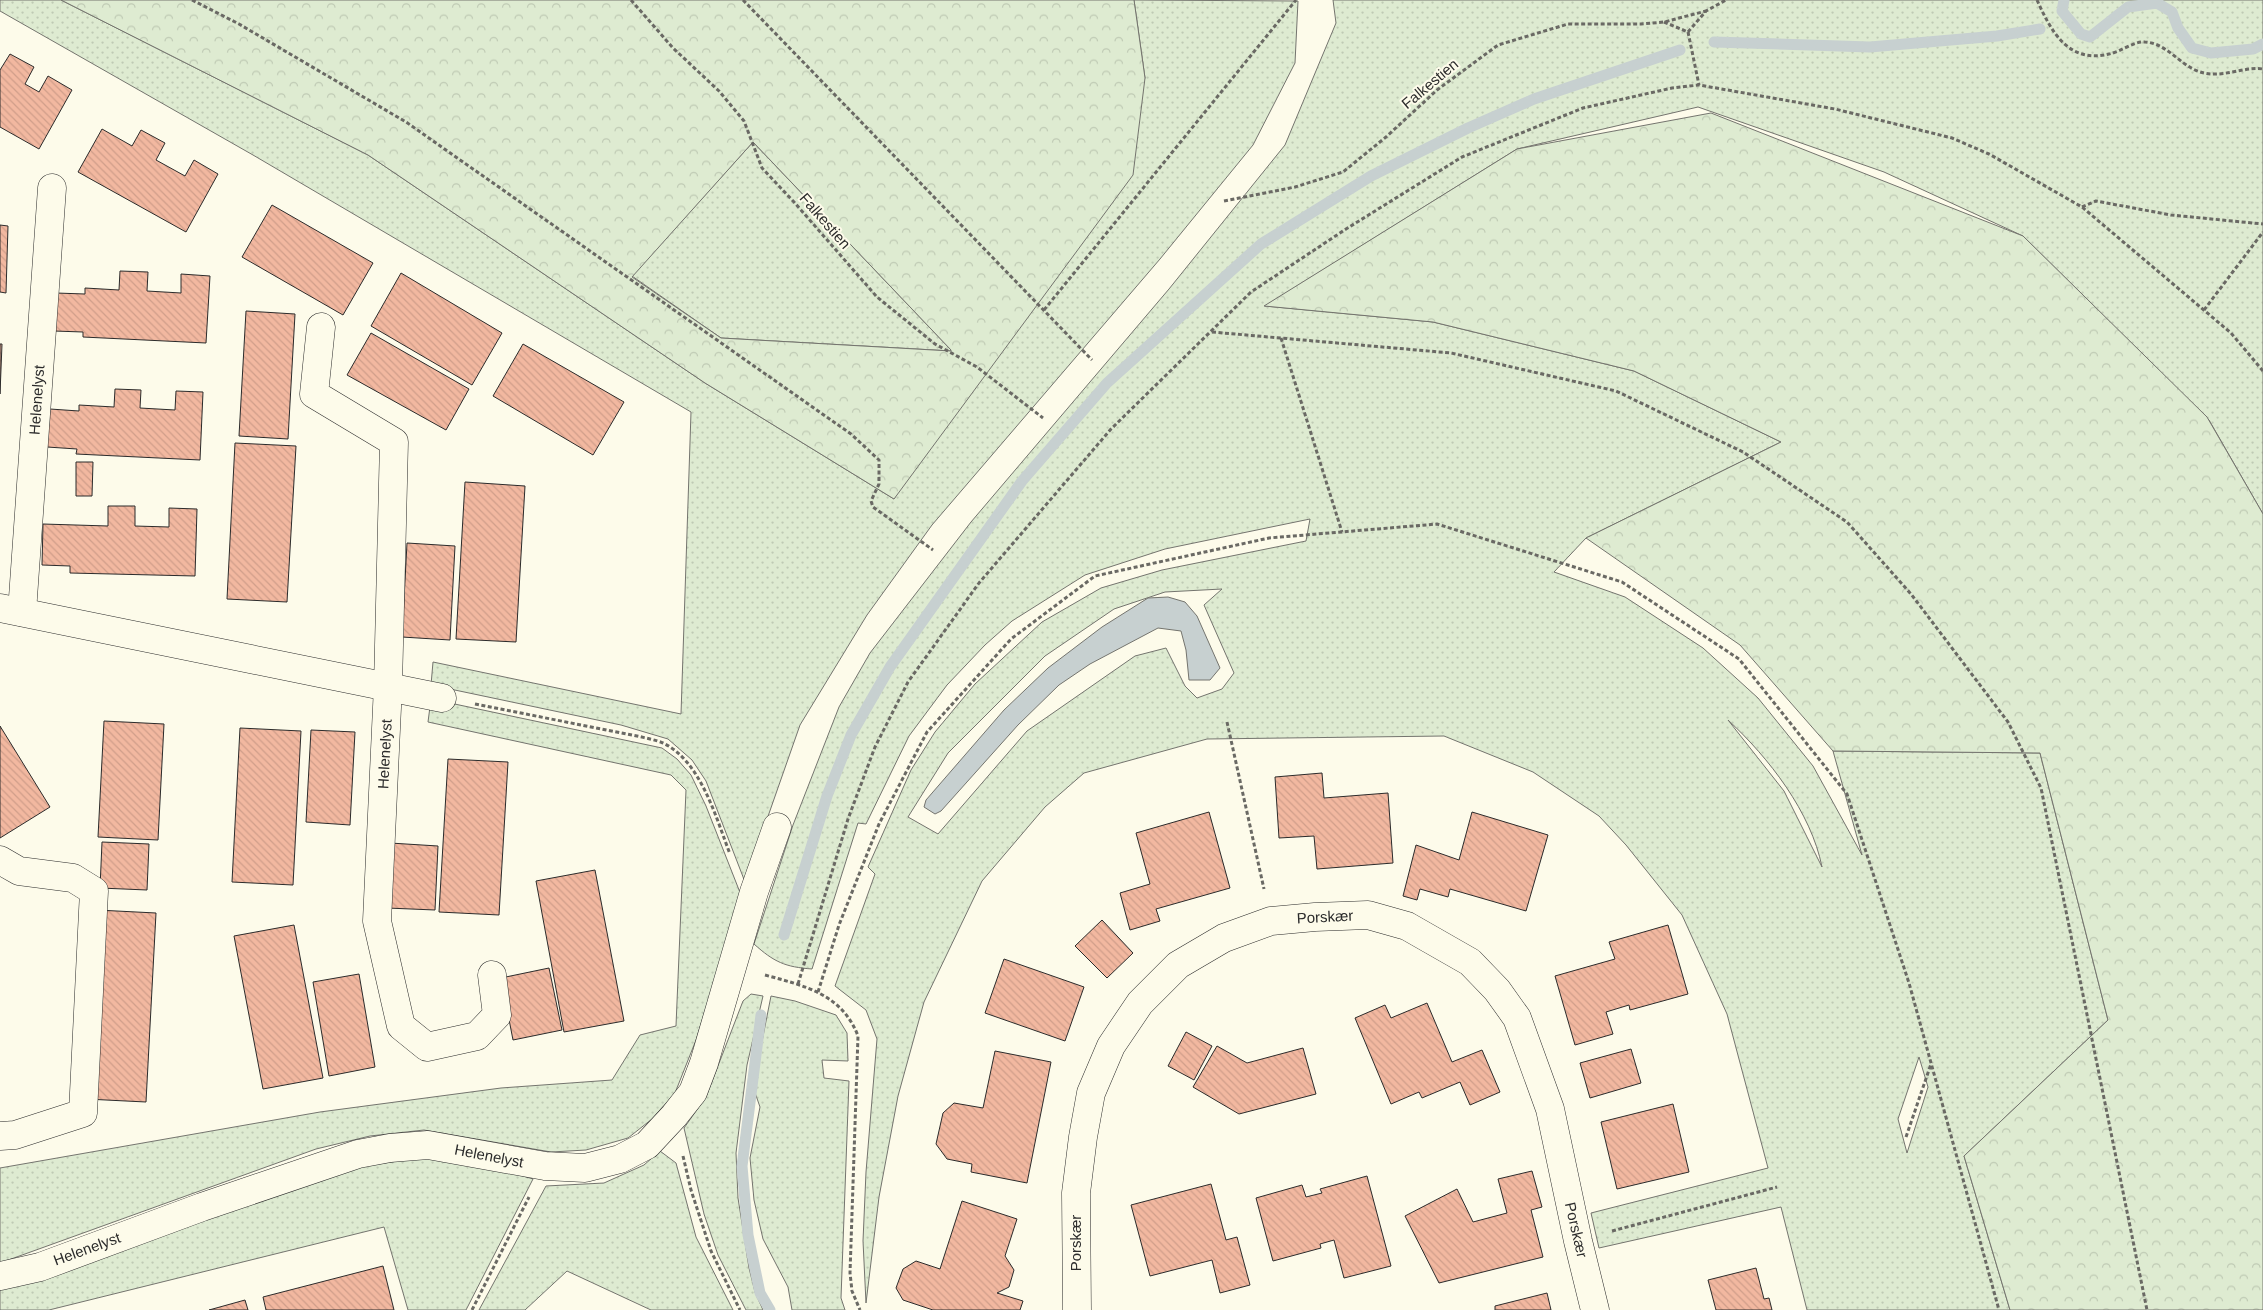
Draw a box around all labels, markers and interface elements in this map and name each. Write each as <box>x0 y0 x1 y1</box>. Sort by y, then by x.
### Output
street label: Falkestien <box>1398 55 1461 112</box>
street label: Falkestien <box>797 189 854 252</box>
street label: Helenelyst <box>26 364 47 435</box>
street label: Helenelyst <box>374 718 395 789</box>
street label: Porskær <box>1296 907 1354 926</box>
street label: Helenelyst <box>453 1140 526 1171</box>
street label: Porskær <box>1562 1200 1591 1259</box>
street label: Porskær <box>1067 1215 1084 1271</box>
street label: Helenelyst <box>51 1228 123 1268</box>

